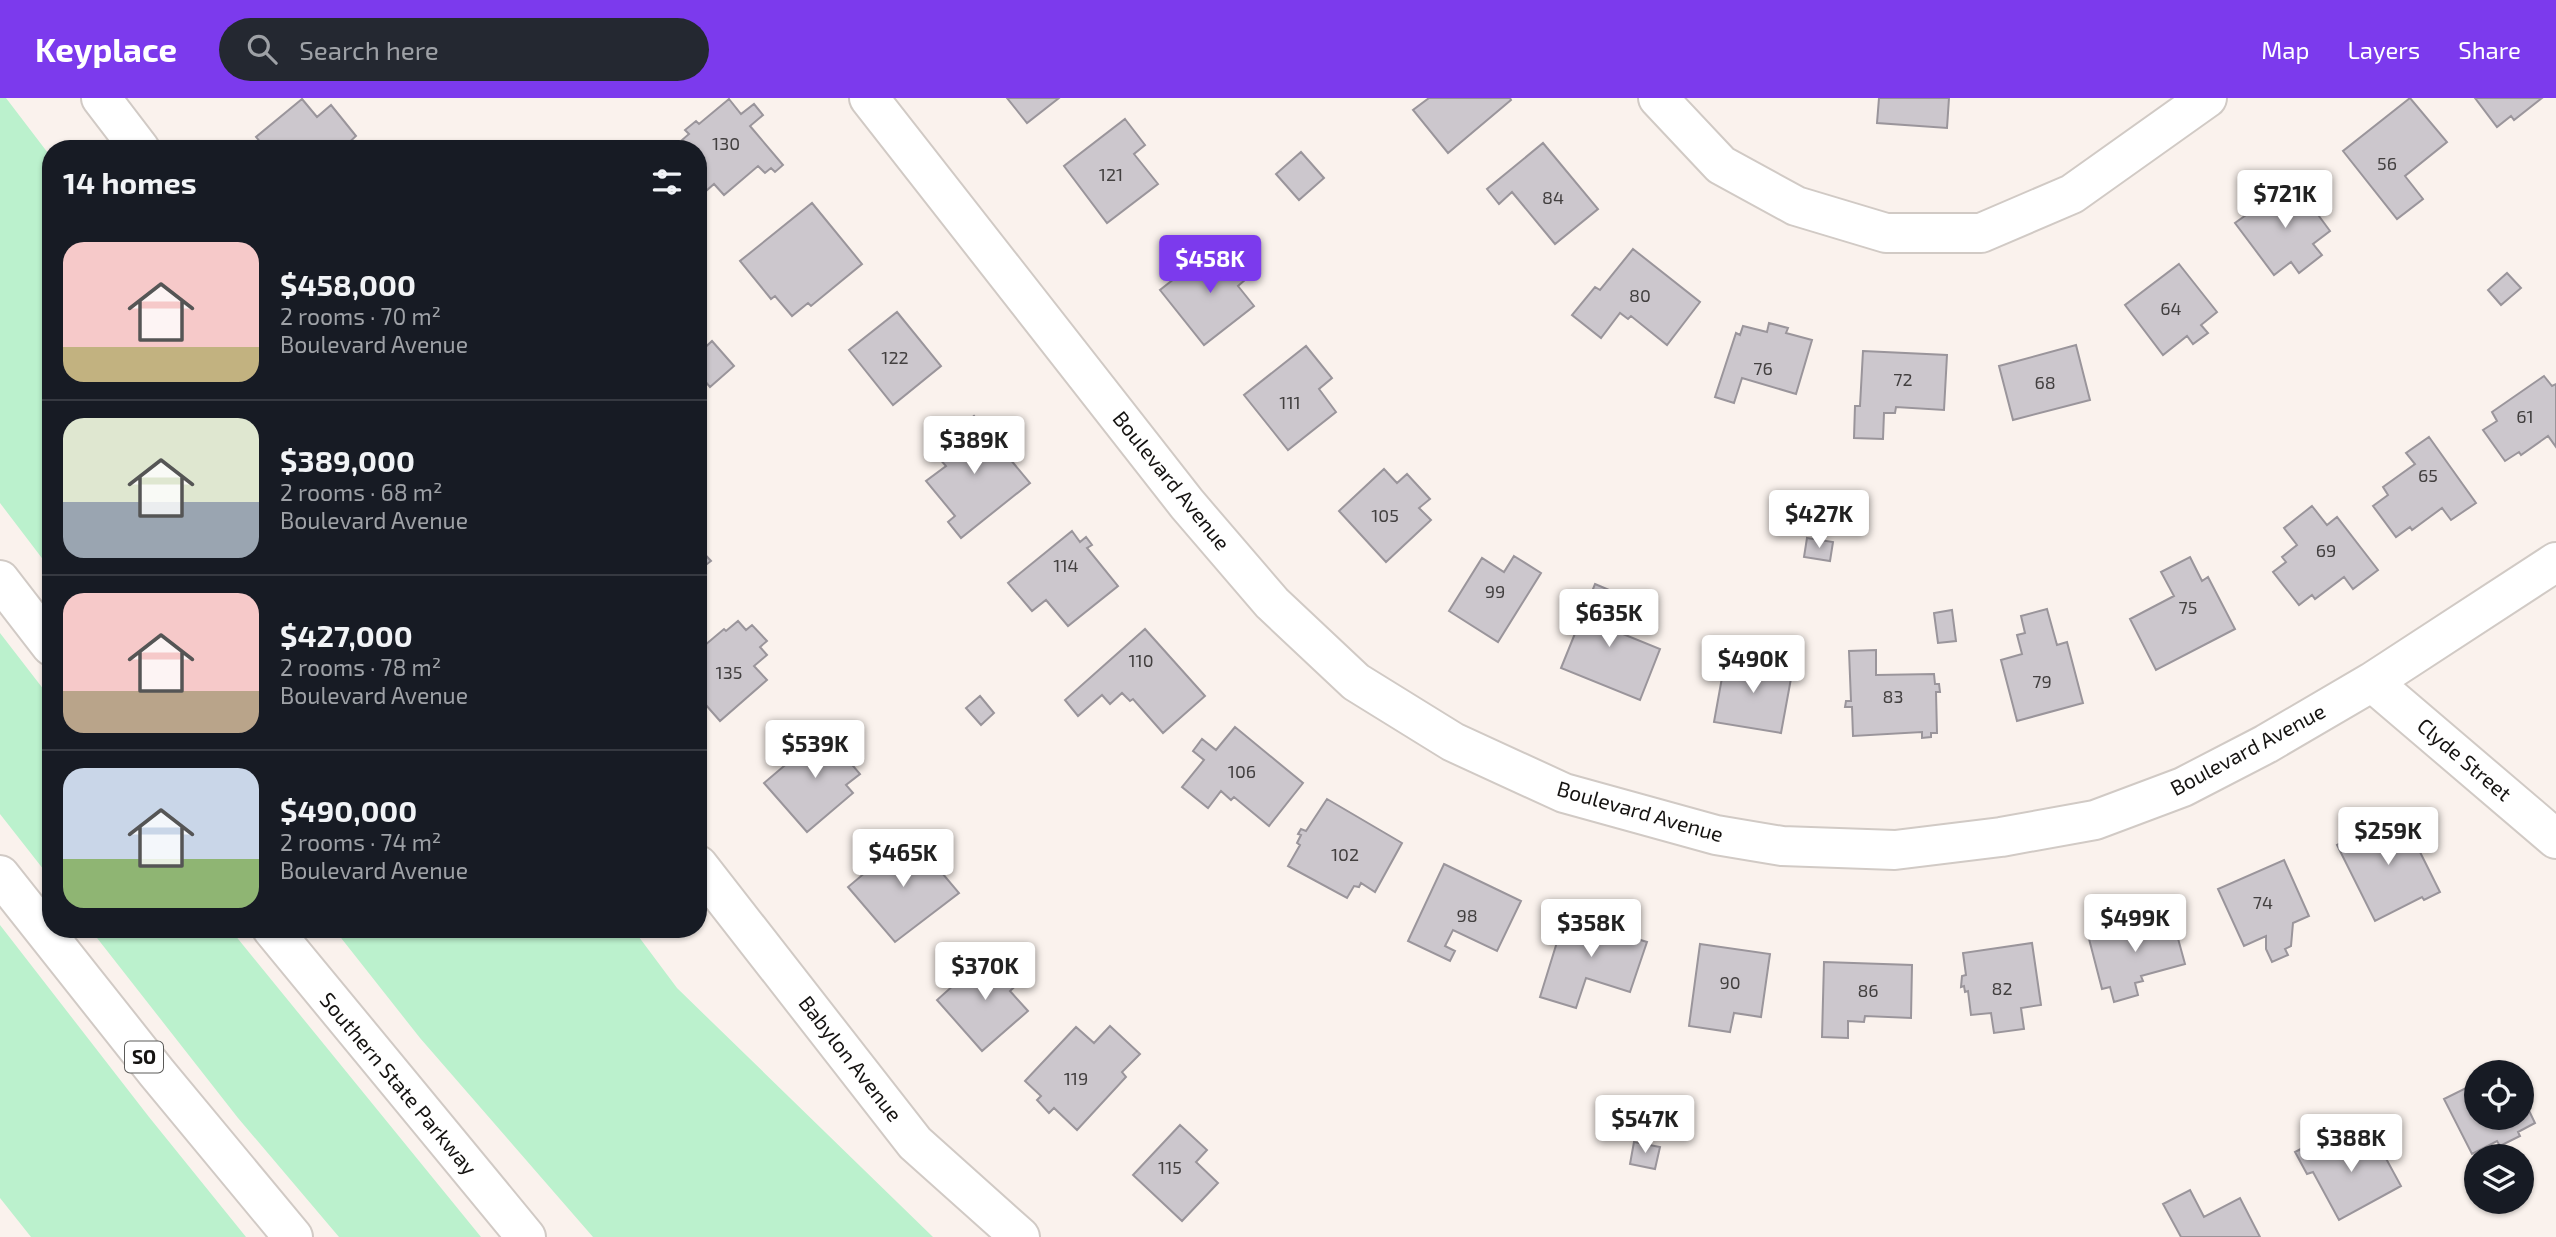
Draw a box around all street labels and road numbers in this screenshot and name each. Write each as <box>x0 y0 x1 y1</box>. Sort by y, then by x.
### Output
street label: Boulevard Avenue <box>1108 405 1236 555</box>
street label: Boulevard Avenue <box>2166 697 2329 800</box>
street label: Clyde Street <box>2413 712 2517 805</box>
street label: Boulevard Avenue <box>1554 775 1726 846</box>
street label: Southern State Parkway <box>316 987 483 1179</box>
street label: Babylon Avenue <box>794 990 908 1126</box>
road number: SO <box>125 1042 163 1072</box>

